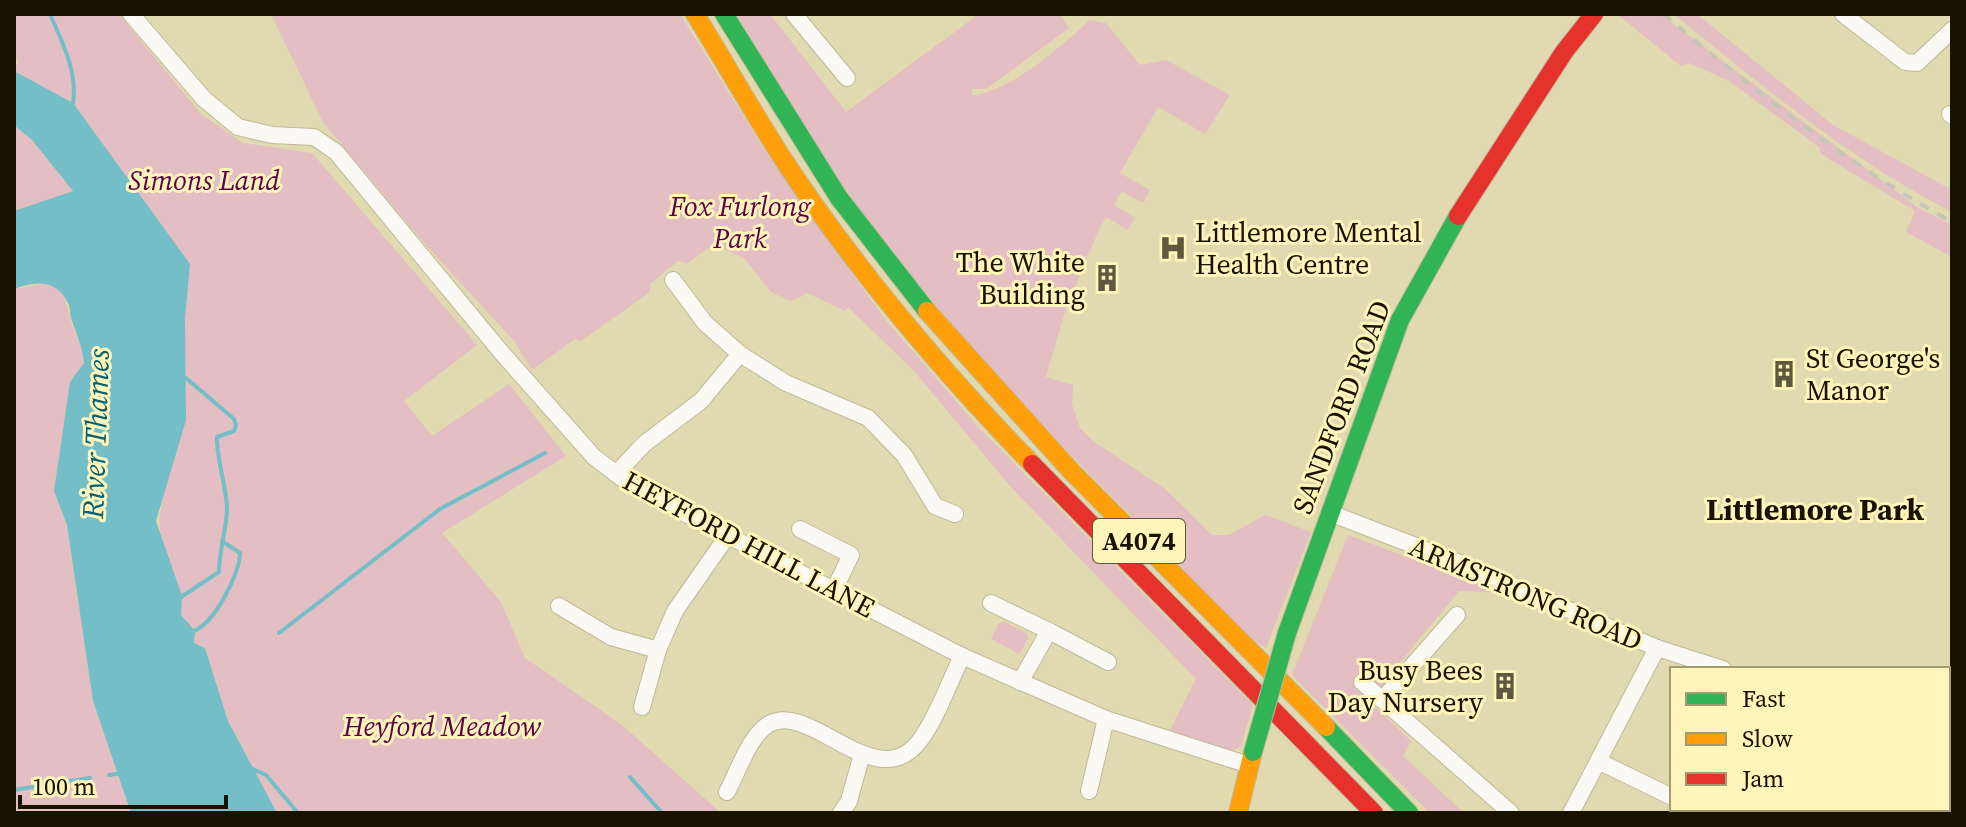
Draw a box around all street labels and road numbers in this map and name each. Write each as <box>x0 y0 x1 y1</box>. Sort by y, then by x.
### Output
street label: SANDFORD ROAD <box>1283 295 1399 519</box>
street label: HEYFORD HILL LANE <box>616 462 882 626</box>
road number: A4074 <box>1093 519 1185 563</box>
street label: ARMSTRONG ROAD <box>1404 527 1648 659</box>

